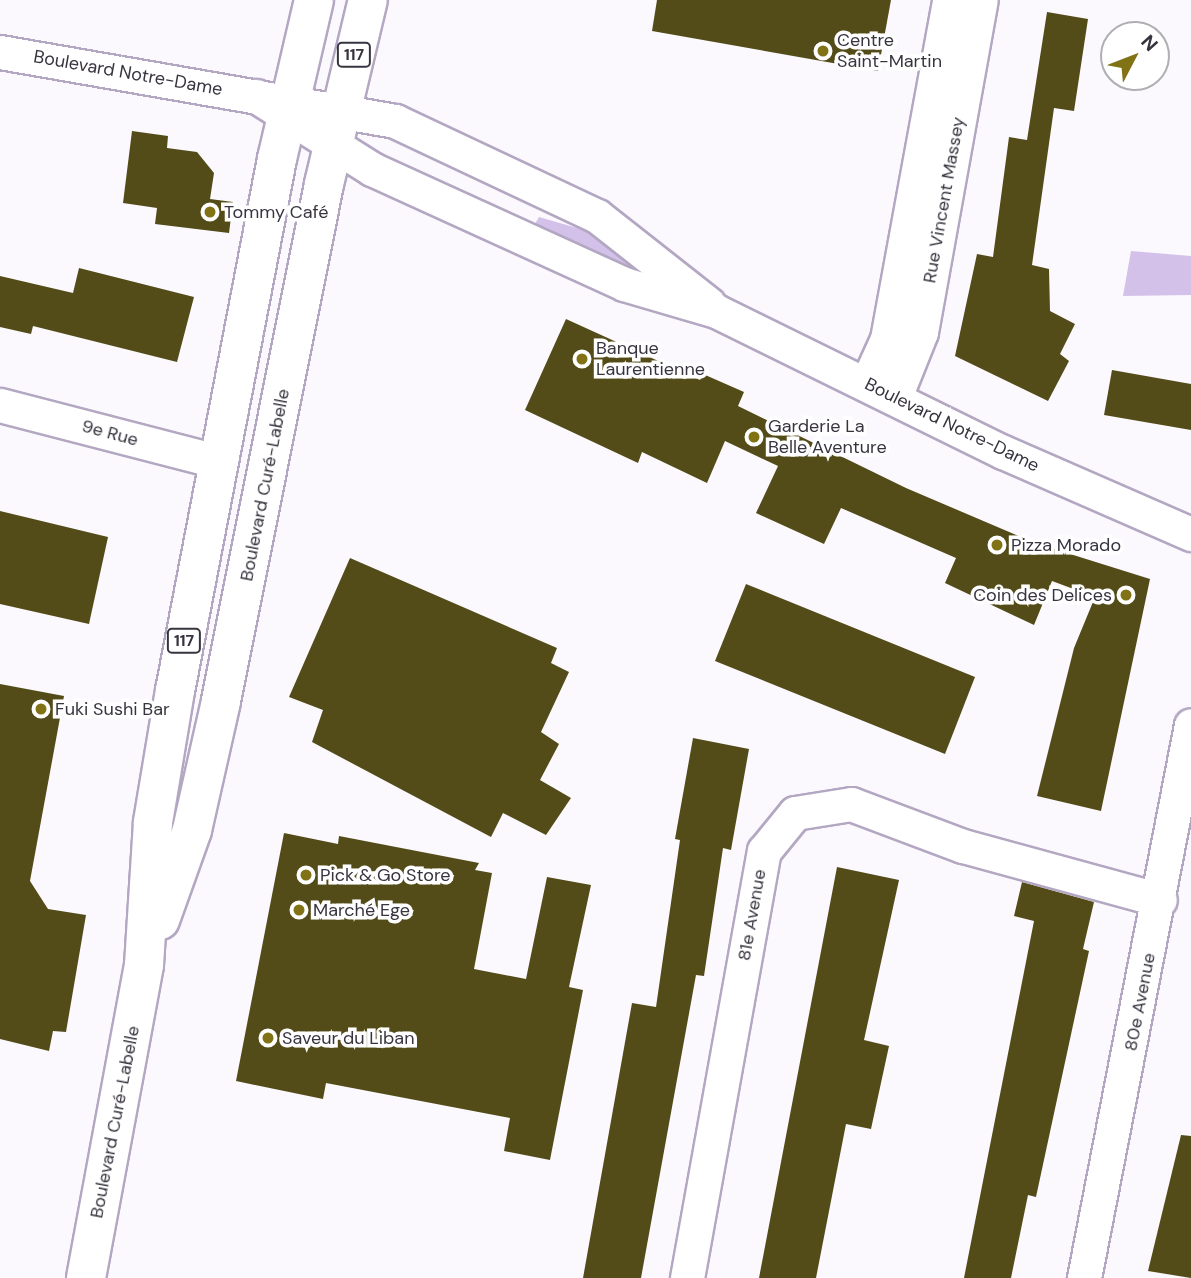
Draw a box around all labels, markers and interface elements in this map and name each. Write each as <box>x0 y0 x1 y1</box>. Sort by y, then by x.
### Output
north arrow <box>1100 21 1170 91</box>
text: N <box>1136 29 1163 56</box>
place label: Centre Saint-Martin <box>837 30 942 72</box>
road number: 117 <box>336 42 372 68</box>
marker: Centre Saint-Martin <box>815 43 831 59</box>
street label: Boulevard Notre-Dame <box>32 46 224 100</box>
street label: Rue Vincent Massey <box>919 115 969 285</box>
place label: Tommy Café <box>224 201 328 223</box>
marker: Tommy Café <box>202 204 218 220</box>
place label: Banque Laurentienne <box>596 338 705 380</box>
marker: Banque Laurentienne <box>574 351 590 367</box>
street label: Boulevard Notre-Dame <box>861 373 1043 477</box>
street label: Boulevard Curé-Labelle <box>236 387 294 583</box>
street label: 9e Rue <box>79 415 141 451</box>
place label: Garderie La Belle Aventure <box>768 416 887 458</box>
marker: Garderie La Belle Aventure <box>746 429 762 445</box>
place label: Pizza Morado <box>1011 534 1121 556</box>
marker: Pizza Morado <box>989 537 1005 553</box>
place label: Coin des Delices <box>973 584 1112 606</box>
marker: Coin des Delices <box>1118 587 1134 603</box>
road number: 117 <box>166 628 202 654</box>
place label: Fuki Sushi Bar <box>55 698 170 720</box>
marker: Fuki Sushi Bar <box>33 701 49 717</box>
place label: Pick & Go Store <box>320 864 450 886</box>
marker: Pick & Go Store <box>298 867 314 883</box>
street label: 81e Avenue <box>733 868 771 962</box>
place label: Marché Ege <box>313 899 410 921</box>
marker: Marché Ege <box>291 902 307 918</box>
street label: 80e Avenue <box>1120 951 1160 1053</box>
street label: Boulevard Curé-Labelle <box>86 1024 144 1220</box>
place label: Saveur du Liban <box>282 1027 414 1049</box>
marker: Saveur du Liban <box>260 1030 276 1046</box>

